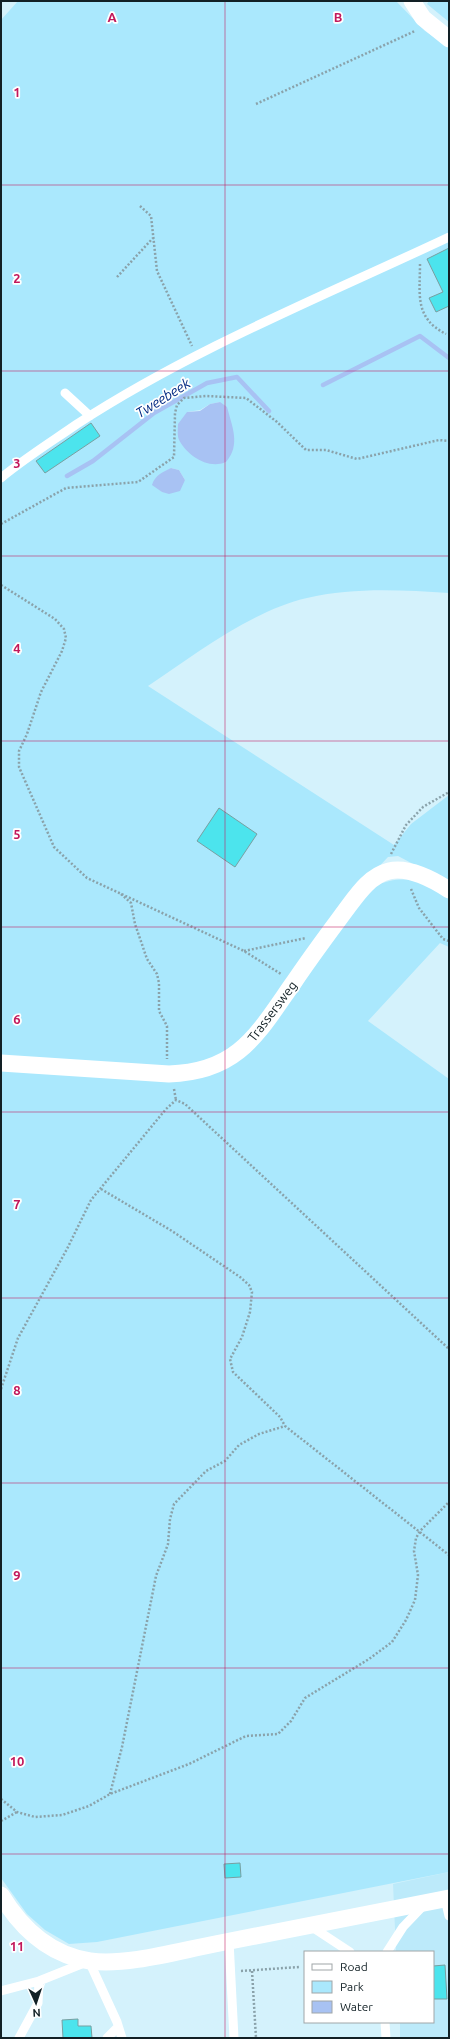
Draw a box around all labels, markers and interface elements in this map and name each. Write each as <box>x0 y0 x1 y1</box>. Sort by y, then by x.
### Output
text: A <box>107 10 117 24</box>
text: B <box>334 10 343 24</box>
text: 1 <box>13 85 21 99</box>
text: 2 <box>13 271 21 285</box>
water label: Tweebeek <box>133 375 194 421</box>
text: 3 <box>13 456 21 470</box>
text: 4 <box>13 641 21 655</box>
text: 5 <box>13 827 21 841</box>
street label: Trassersweg <box>245 978 299 1044</box>
text: 6 <box>13 1012 21 1026</box>
text: 7 <box>13 1197 21 1211</box>
text: 8 <box>13 1383 21 1397</box>
text: 9 <box>13 1568 21 1582</box>
text: 10 <box>10 1754 24 1768</box>
text: 11 <box>10 1939 24 1953</box>
legend <box>304 1951 434 2023</box>
text: Road <box>340 1960 368 1973</box>
text: Park <box>340 1980 364 1993</box>
north arrow <box>16 1983 56 2023</box>
text: Water <box>340 2000 373 2013</box>
text: N <box>32 2007 41 2019</box>

